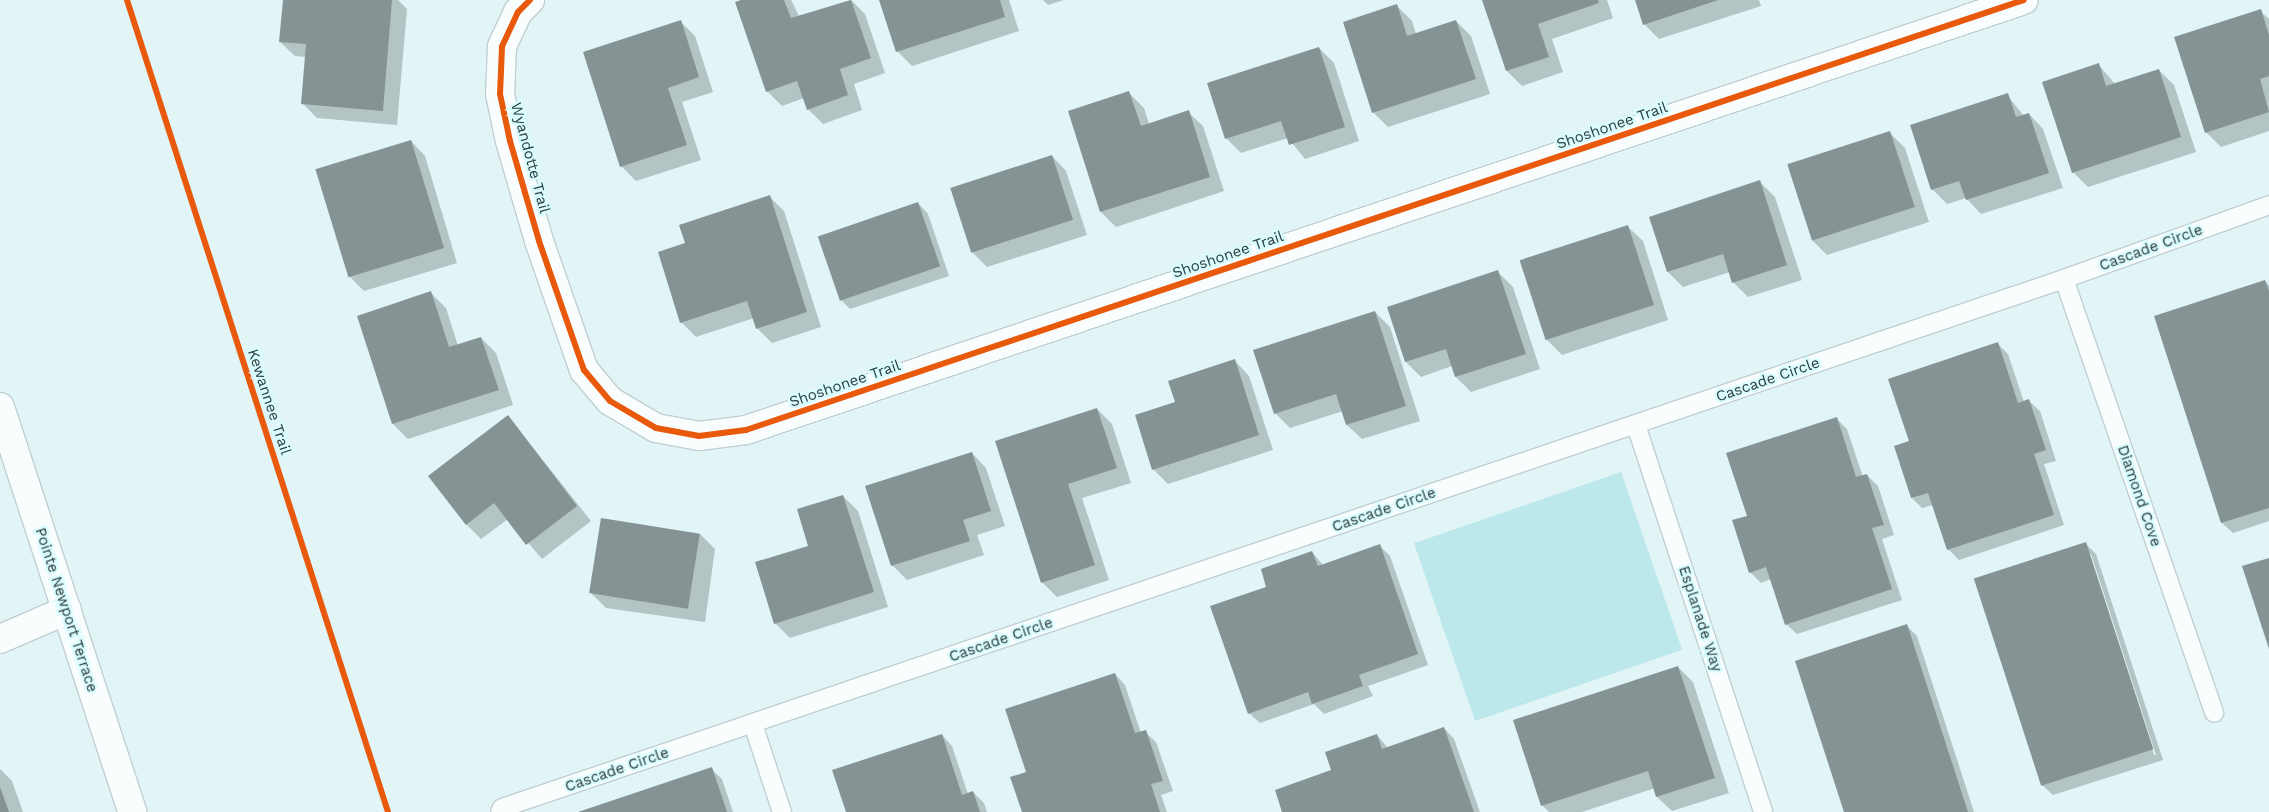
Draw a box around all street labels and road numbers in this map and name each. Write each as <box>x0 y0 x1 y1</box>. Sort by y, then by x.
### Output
street label: Shoshonee Trail <box>1554 98 1670 154</box>
street label: Wyandotte Trail <box>507 100 553 216</box>
street label: Cascade Circle <box>2097 221 2205 275</box>
street label: Shoshonee Trail <box>1170 227 1286 283</box>
street label: Kewannee Trail <box>243 347 295 457</box>
street label: Cascade Circle <box>1714 354 1822 406</box>
street label: Shoshonee Trail <box>787 356 903 412</box>
street label: Diamond Cove <box>2113 443 2165 549</box>
street label: Cascade Circle <box>1330 484 1438 536</box>
street label: Pointe Newport Terrace <box>31 525 101 695</box>
street label: Esplanade Way <box>1674 564 1726 674</box>
street label: Cascade Circle <box>947 614 1055 666</box>
street label: Cascade Circle <box>563 744 671 796</box>

